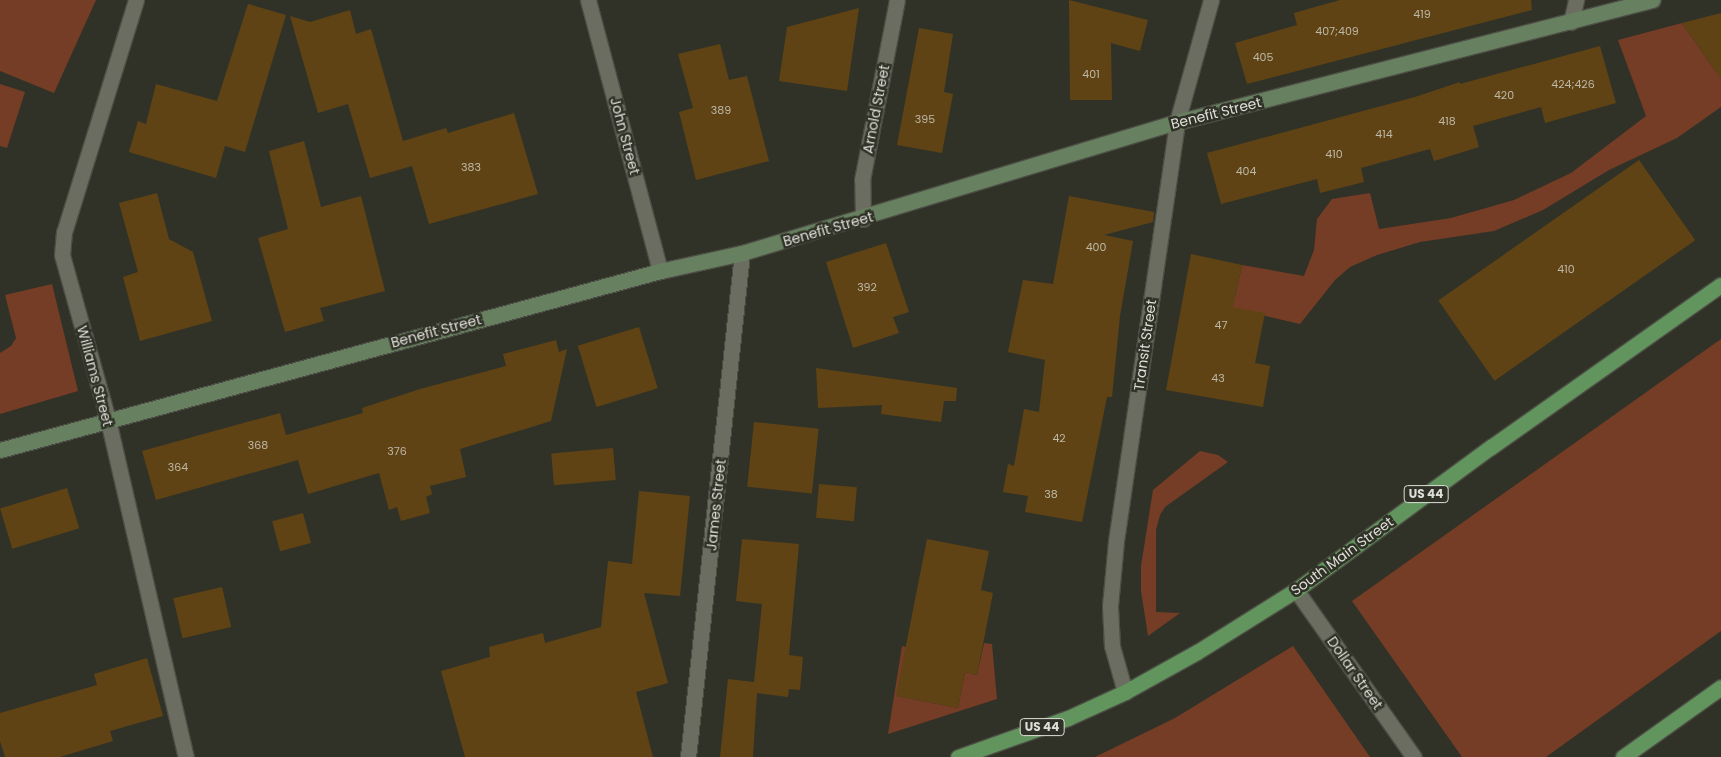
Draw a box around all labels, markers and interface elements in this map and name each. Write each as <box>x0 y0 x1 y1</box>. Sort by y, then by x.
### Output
house number: 419 <box>1413 7 1431 21</box>
house number: 407;409 <box>1315 24 1359 38</box>
house number: 405 <box>1253 50 1273 64</box>
street label: Arnold Street <box>859 63 893 155</box>
house number: 401 <box>1082 67 1100 81</box>
house number: 424;426 <box>1551 77 1595 91</box>
house number: 420 <box>1494 88 1514 102</box>
street label: Benefit Street <box>1169 94 1263 132</box>
street label: John Street <box>607 96 643 176</box>
house number: 389 <box>711 103 731 117</box>
house number: 395 <box>915 112 935 126</box>
house number: 418 <box>1438 114 1456 128</box>
house number: 414 <box>1375 127 1393 141</box>
house number: 410 <box>1325 147 1343 161</box>
house number: 383 <box>461 160 481 174</box>
house number: 404 <box>1236 164 1256 178</box>
street label: Benefit Street <box>781 208 875 250</box>
house number: 400 <box>1086 240 1106 254</box>
house number: 410 <box>1557 262 1575 276</box>
house number: 392 <box>857 280 877 294</box>
street label: Transit Street <box>1130 298 1160 392</box>
street label: Benefit Street <box>389 311 483 351</box>
house number: 47 <box>1215 318 1227 332</box>
street label: Williams Street <box>74 324 116 428</box>
house number: 43 <box>1211 371 1225 385</box>
house number: 42 <box>1052 431 1066 445</box>
house number: 368 <box>248 438 268 452</box>
house number: 376 <box>387 444 407 458</box>
street label: James Street <box>703 458 729 552</box>
house number: 364 <box>168 460 188 474</box>
road number: US 44 <box>1404 484 1448 504</box>
house number: 38 <box>1044 487 1058 501</box>
street label: South Main Street <box>1287 513 1397 599</box>
street label: Dollar Street <box>1324 633 1386 713</box>
road number: US 44 <box>1020 718 1064 736</box>

